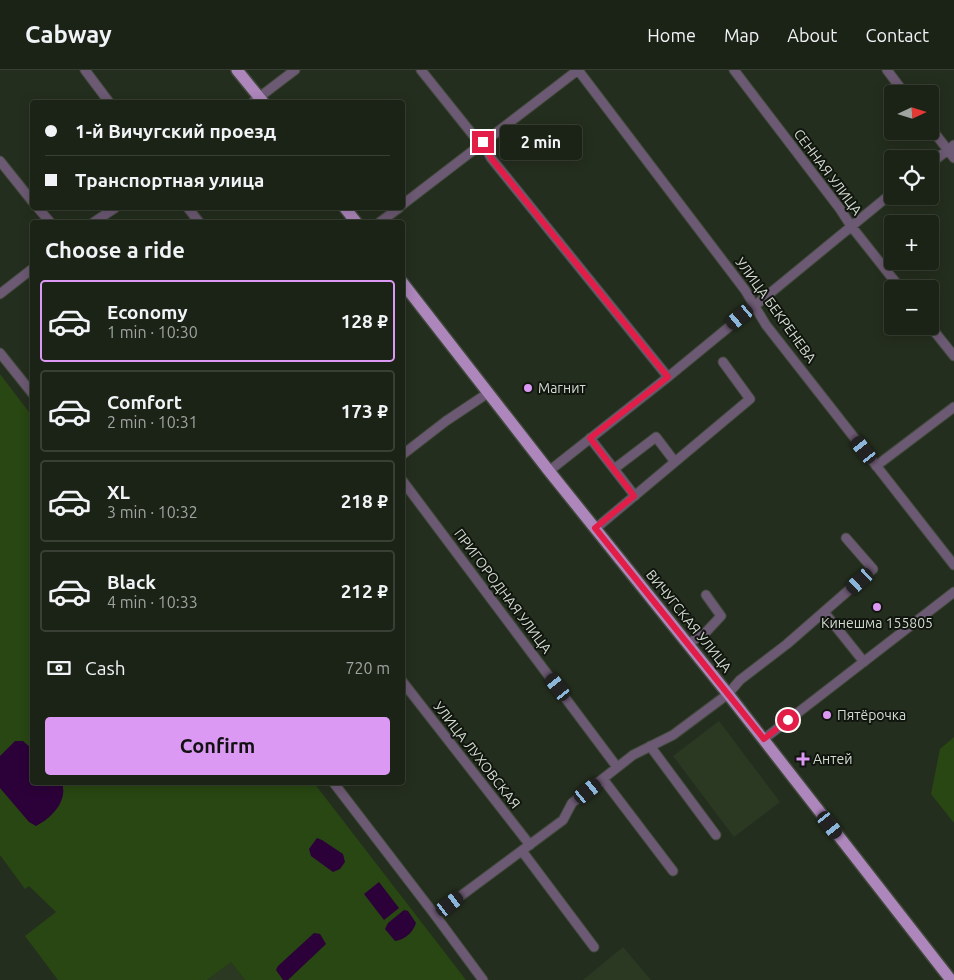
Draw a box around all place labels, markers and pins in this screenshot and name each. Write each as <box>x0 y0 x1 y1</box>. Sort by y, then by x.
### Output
place label: Магнит <box>538 380 586 396</box>
marker: Магнит <box>522 382 534 394</box>
marker: Кинешма 155805 <box>871 601 883 613</box>
place label: Кинешма 155805 <box>821 615 933 631</box>
place label: Пятёрочка <box>837 707 906 723</box>
marker: Пятёрочка <box>821 709 833 721</box>
place label: Антей <box>813 751 853 767</box>
marker: Антей <box>797 753 809 765</box>

